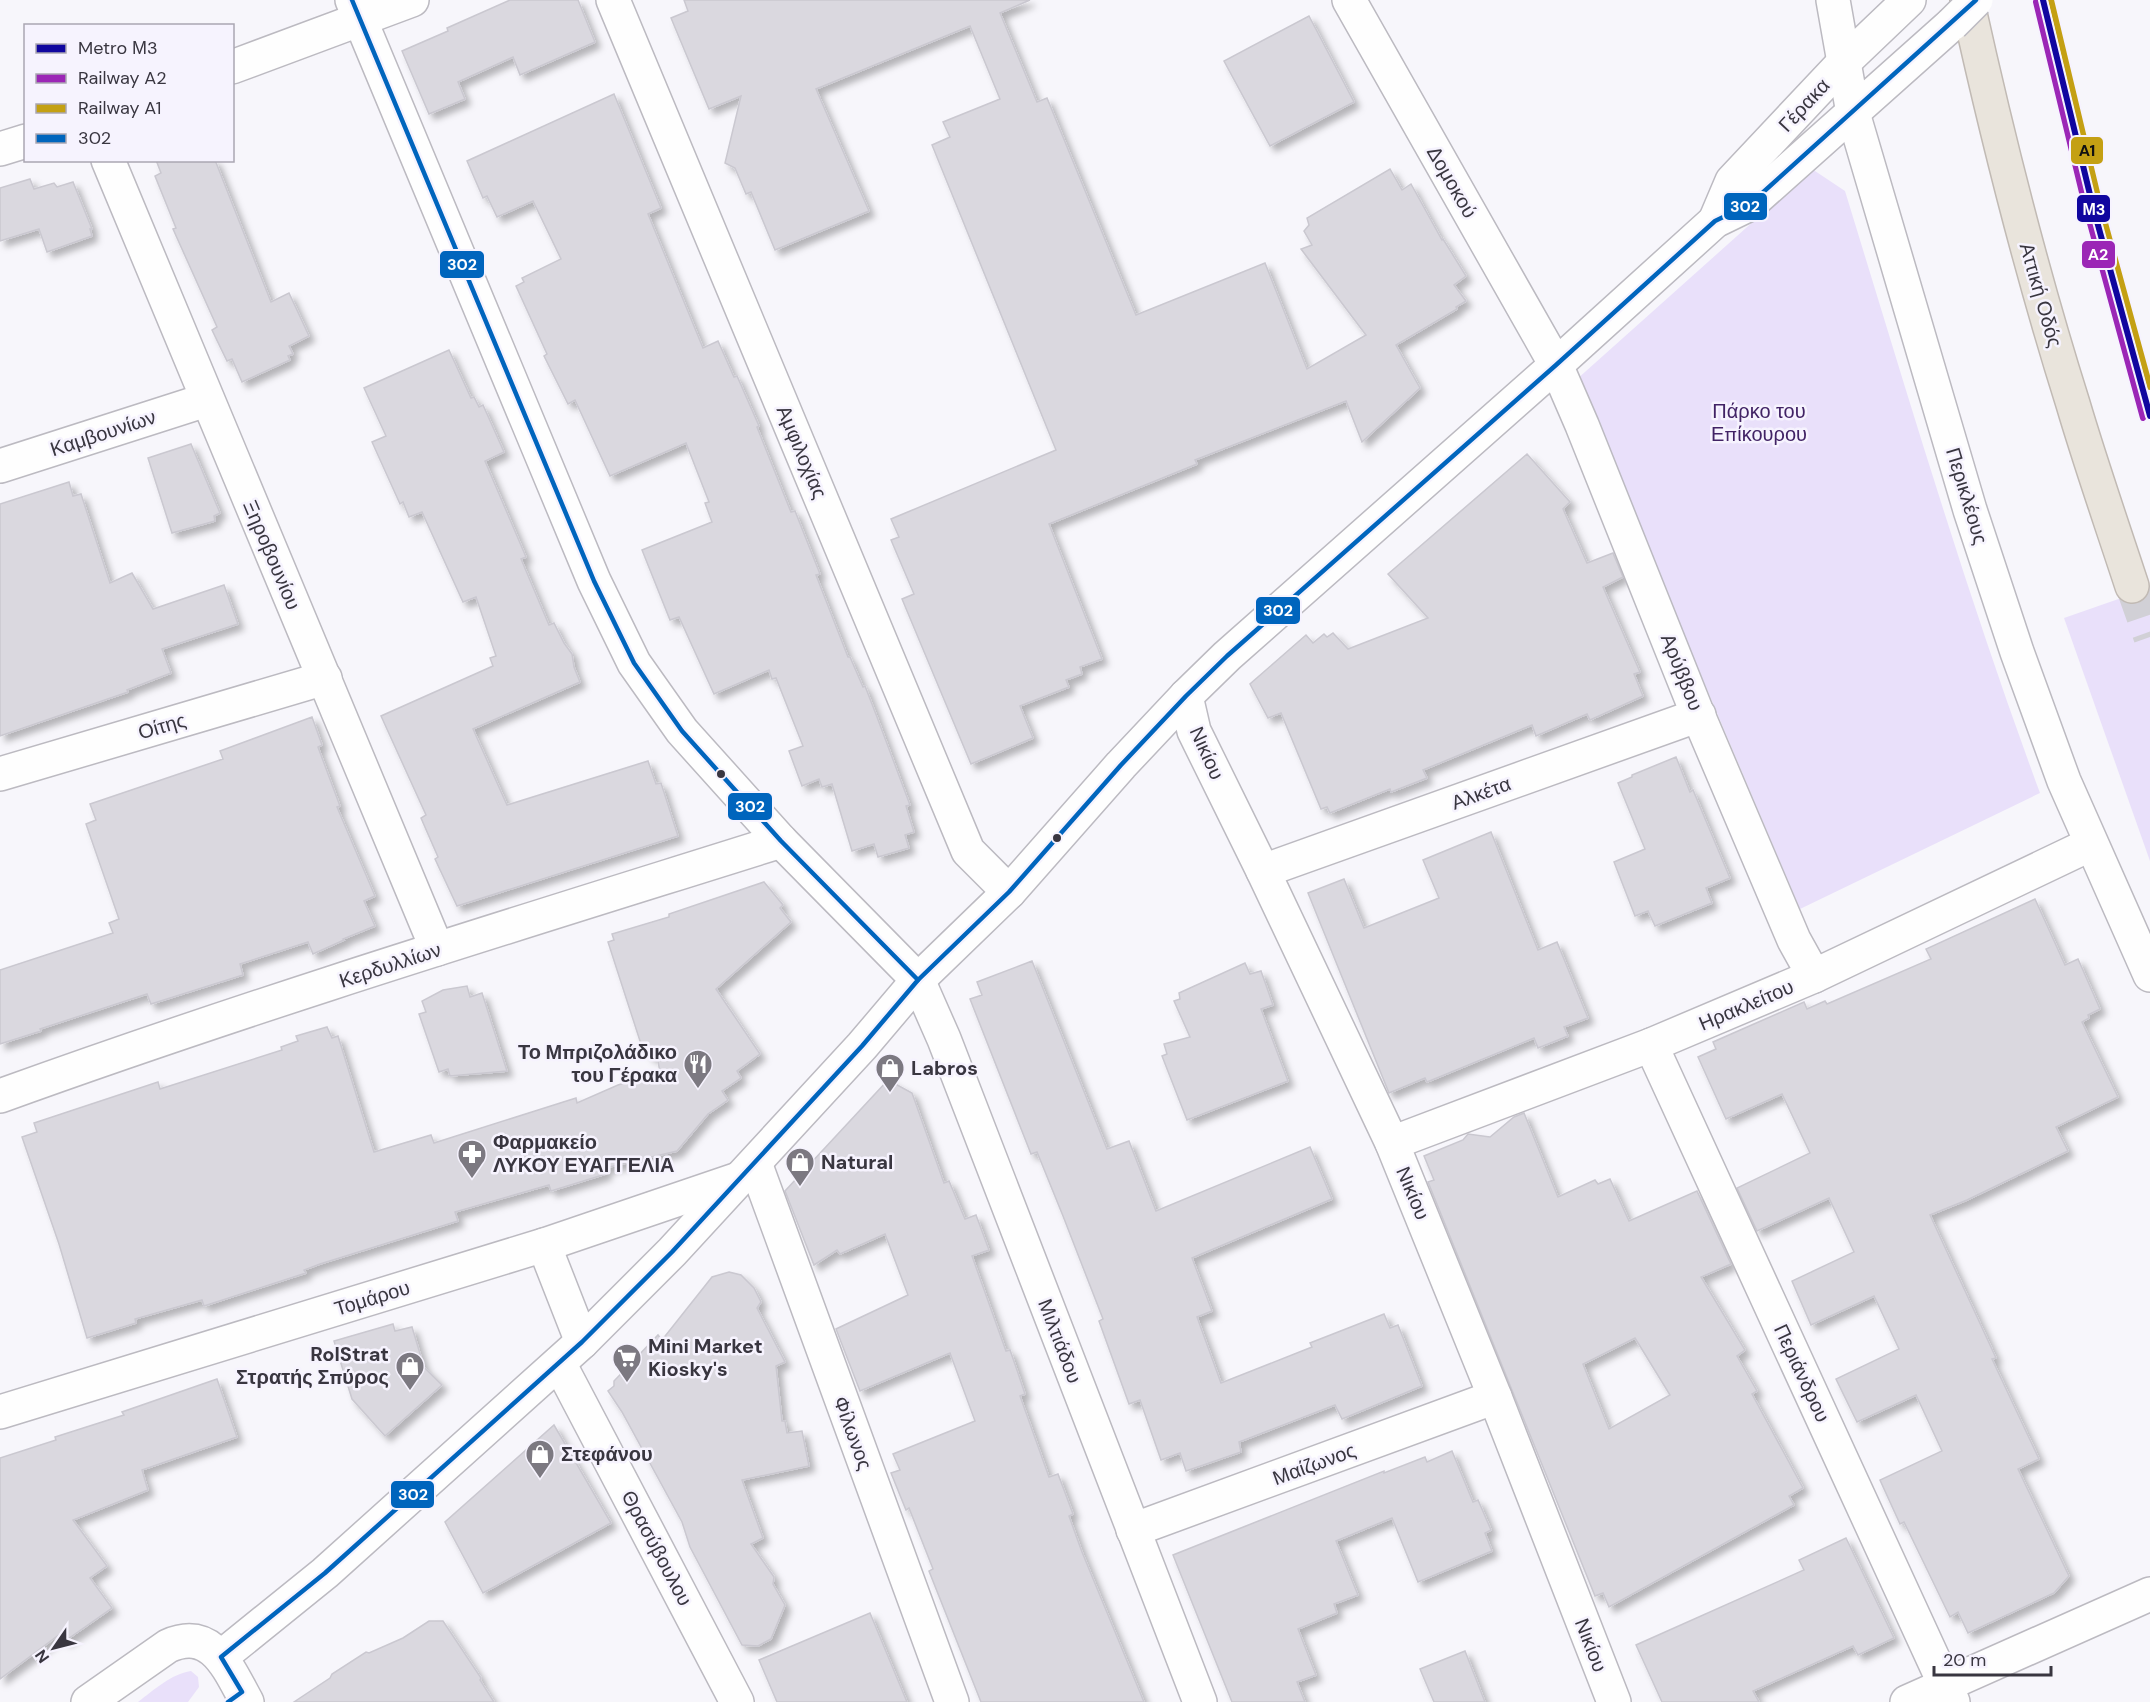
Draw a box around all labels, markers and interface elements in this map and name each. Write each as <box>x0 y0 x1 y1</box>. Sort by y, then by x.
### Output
legend <box>24 24 234 162</box>
text: Metro Μ3 <box>78 36 158 60</box>
text: Railway A2 <box>78 66 167 90</box>
street label: Γέρακα <box>1773 73 1835 137</box>
text: Railway A1 <box>78 96 161 120</box>
text: 302 <box>78 126 111 150</box>
line badge: A1 <box>2070 136 2104 165</box>
text: A1 <box>2079 140 2095 161</box>
street label: Δομοκού <box>1421 141 1483 223</box>
line badge: 302 <box>1723 192 1768 221</box>
line badge: Μ3 <box>2076 194 2111 223</box>
text: 302 <box>1730 196 1760 217</box>
text: Μ3 <box>2083 199 2105 220</box>
street label: Αττική Οδός <box>2014 240 2068 351</box>
line badge: A2 <box>2081 240 2116 269</box>
text: A2 <box>2088 244 2108 265</box>
line badge: 302 <box>439 250 485 279</box>
text: 302 <box>447 254 477 275</box>
park label: Πάρκο του Επίκουρου <box>1711 398 1807 447</box>
street label: Αμφιλοχίας <box>771 401 833 503</box>
street label: Καμβουνίων <box>47 404 159 462</box>
street label: Περικλέους <box>1940 444 1994 548</box>
street label: Ξηροβουνίου <box>237 496 307 614</box>
line badge: 302 <box>1255 596 1301 625</box>
text: 302 <box>1263 600 1293 621</box>
street label: Αρύββου <box>1655 630 1709 714</box>
street label: Οίτης <box>135 707 189 745</box>
street label: Νικίου <box>1184 722 1230 784</box>
unlabelled marker <box>715 768 727 780</box>
street label: Αλκέτα <box>1448 770 1514 816</box>
line badge: 302 <box>727 792 773 821</box>
text: 302 <box>735 796 765 817</box>
unlabelled marker <box>1051 832 1063 844</box>
street label: Κερδυλλίων <box>336 936 444 994</box>
street label: Ηρακλείτου <box>1695 973 1797 1037</box>
place label: Το Μπριζολάδικο του Γέρακα <box>518 1039 678 1088</box>
restaurant icon: Το Μπριζολάδικο του Γέρακα <box>682 1048 714 1090</box>
shop icon: Labros <box>874 1052 906 1094</box>
place label: Labros <box>911 1055 978 1081</box>
place label: Φαρμακείο ΛΥΚΟΥ ΕΥΑΓΓΕΛΙΑ <box>493 1129 674 1178</box>
pharmacy icon: Φαρμακείο ΛΥΚΟΥ ΕΥΑΓΓΕΛΙΑ <box>456 1138 488 1180</box>
shop icon: Natural <box>784 1146 816 1188</box>
place label: Natural <box>821 1149 893 1175</box>
street label: Νικίου <box>1390 1162 1436 1224</box>
street label: Τομάρου <box>331 1274 413 1322</box>
street label: Μιλτιάδου <box>1032 1295 1088 1387</box>
street label: Περιάνδρου <box>1768 1320 1836 1426</box>
place label: Mini Market Kiosky's <box>648 1333 763 1382</box>
place label: RolStrat Στρατής Σπύρος <box>236 1341 389 1390</box>
supermarket icon: Mini Market Kiosky's <box>611 1342 643 1384</box>
shop icon: RolStrat Στρατής Σπύρος <box>394 1350 426 1392</box>
street label: Φίλωνος <box>828 1393 878 1474</box>
street label: Μαίζωνος <box>1269 1437 1359 1491</box>
shop icon: Στεφάνου <box>524 1438 556 1480</box>
place label: Στεφάνου <box>561 1441 653 1467</box>
line badge: 302 <box>390 1480 435 1509</box>
text: 302 <box>398 1484 428 1505</box>
street label: Θρασύβουλου <box>616 1486 698 1610</box>
street label: Νικίου <box>1569 1614 1613 1676</box>
north arrow <box>24 1618 84 1678</box>
scale bar <box>1934 1639 2051 1677</box>
text: N <box>30 1646 54 1667</box>
text: 20 m <box>1943 1648 1986 1672</box>

